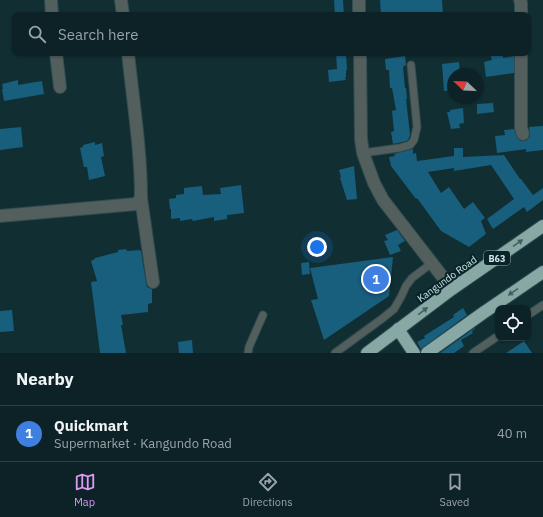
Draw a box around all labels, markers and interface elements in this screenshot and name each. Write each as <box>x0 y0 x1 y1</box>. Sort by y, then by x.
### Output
search box <box>12 12 531 56</box>
icon: search <box>26 23 48 45</box>
text: Search here <box>58 25 138 44</box>
north arrow <box>447 68 483 104</box>
your location <box>307 237 327 257</box>
one-way arrow <box>513 239 523 247</box>
road number: B63 <box>484 251 510 265</box>
street label: Kangundo Road <box>415 253 479 305</box>
pin: 1 <box>363 264 389 294</box>
one-way arrow <box>508 288 518 296</box>
map controls <box>495 305 531 341</box>
button: locate <box>495 305 531 341</box>
one-way arrow <box>418 307 429 315</box>
text: Nearby <box>16 368 74 390</box>
text: Quickmart <box>54 416 128 435</box>
text: 1 <box>25 425 33 442</box>
text: 40 m <box>497 425 527 442</box>
text: Supermarket · Kangundo Road <box>54 435 232 452</box>
tab: Map <box>74 471 96 509</box>
tab: Directions <box>243 471 293 509</box>
tab: Saved <box>440 471 469 509</box>

